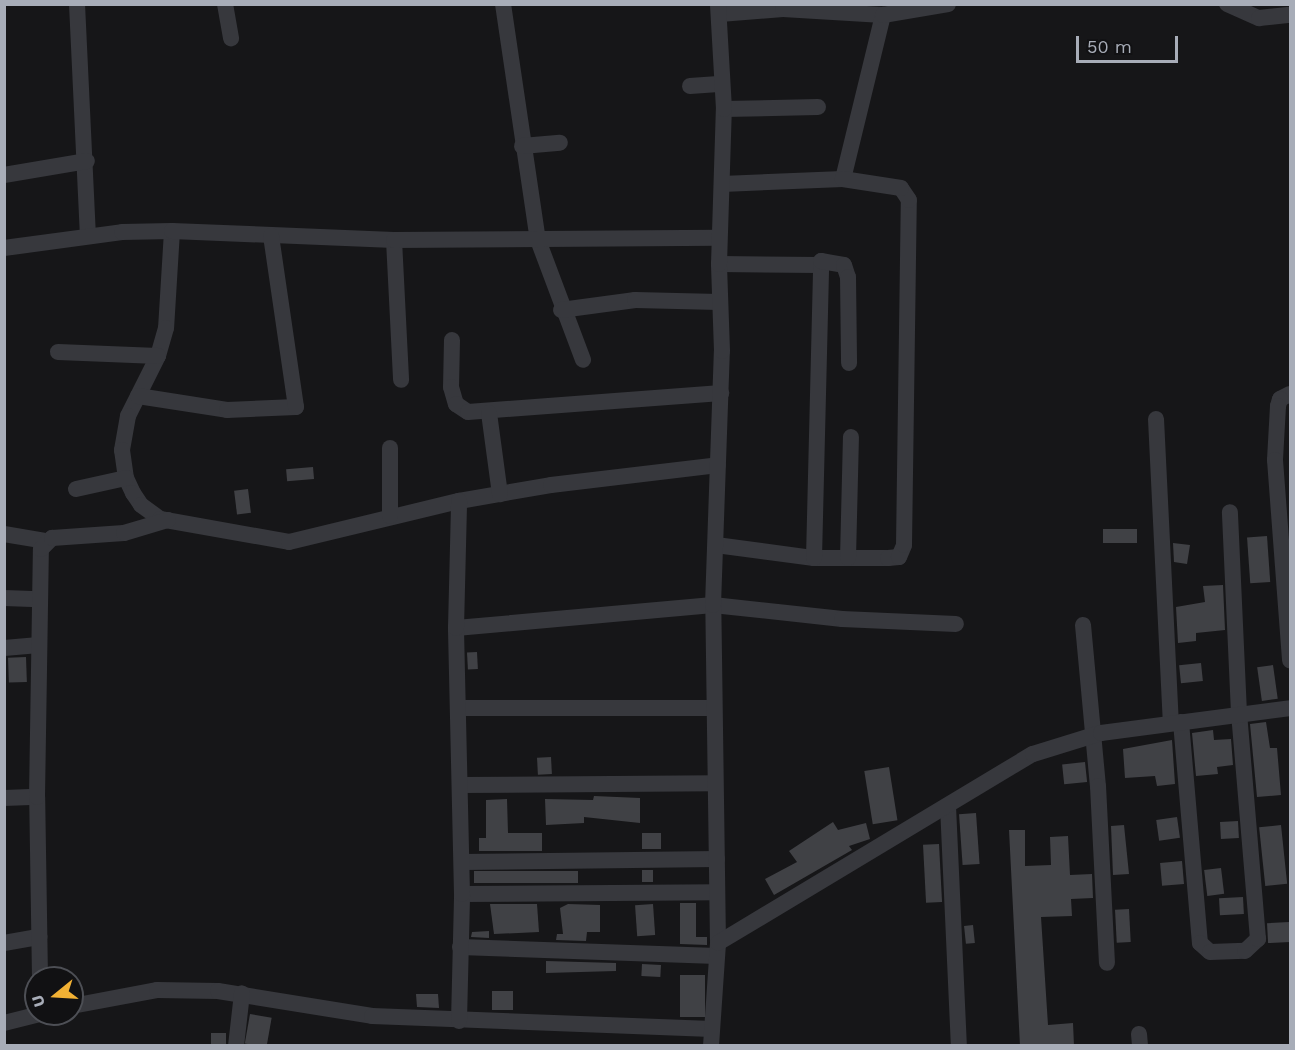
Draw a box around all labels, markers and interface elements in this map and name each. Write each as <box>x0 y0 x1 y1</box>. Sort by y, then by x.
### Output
scale bar <box>1079 24 1181 62</box>
text: 50 m <box>1087 36 1132 57</box>
north arrow <box>24 966 84 1026</box>
text: U <box>28 993 49 1009</box>

